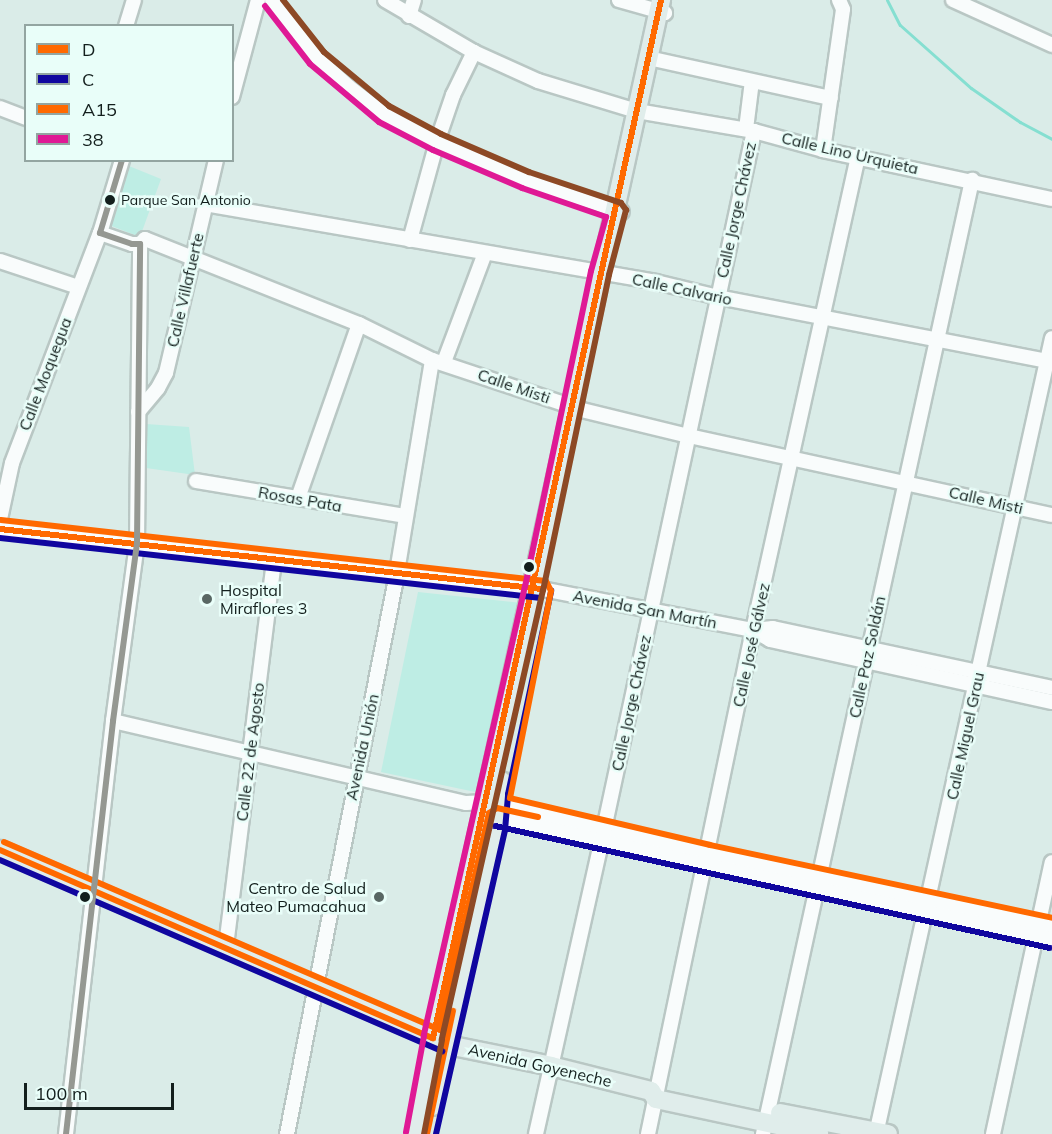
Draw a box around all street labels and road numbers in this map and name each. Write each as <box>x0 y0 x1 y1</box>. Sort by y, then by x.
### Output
street label: Calle Lino Urquieta <box>780 128 920 178</box>
street label: Calle Jorge Chávez <box>712 140 760 280</box>
street label: Calle Villafuerte <box>163 231 207 349</box>
street label: Calle Calvario <box>630 269 734 309</box>
street label: Calle Moquegua <box>15 315 75 433</box>
street label: Calle Misti <box>475 365 553 407</box>
street label: Rosas Pata <box>257 482 343 516</box>
street label: Calle Misti <box>947 482 1025 518</box>
street label: Calle José Gálvez <box>728 581 774 709</box>
street label: Avenida San Martín <box>571 586 719 632</box>
street label: Calle Paz Soldán <box>845 594 889 720</box>
street label: Calle Jorge Chávez <box>607 633 655 773</box>
street label: Calle Miguel Grau <box>942 670 988 802</box>
street label: Calle 22 de Agosto <box>232 682 268 822</box>
street label: Avenida Unión <box>341 692 383 802</box>
street label: Avenida Goyeneche <box>466 1039 614 1091</box>

